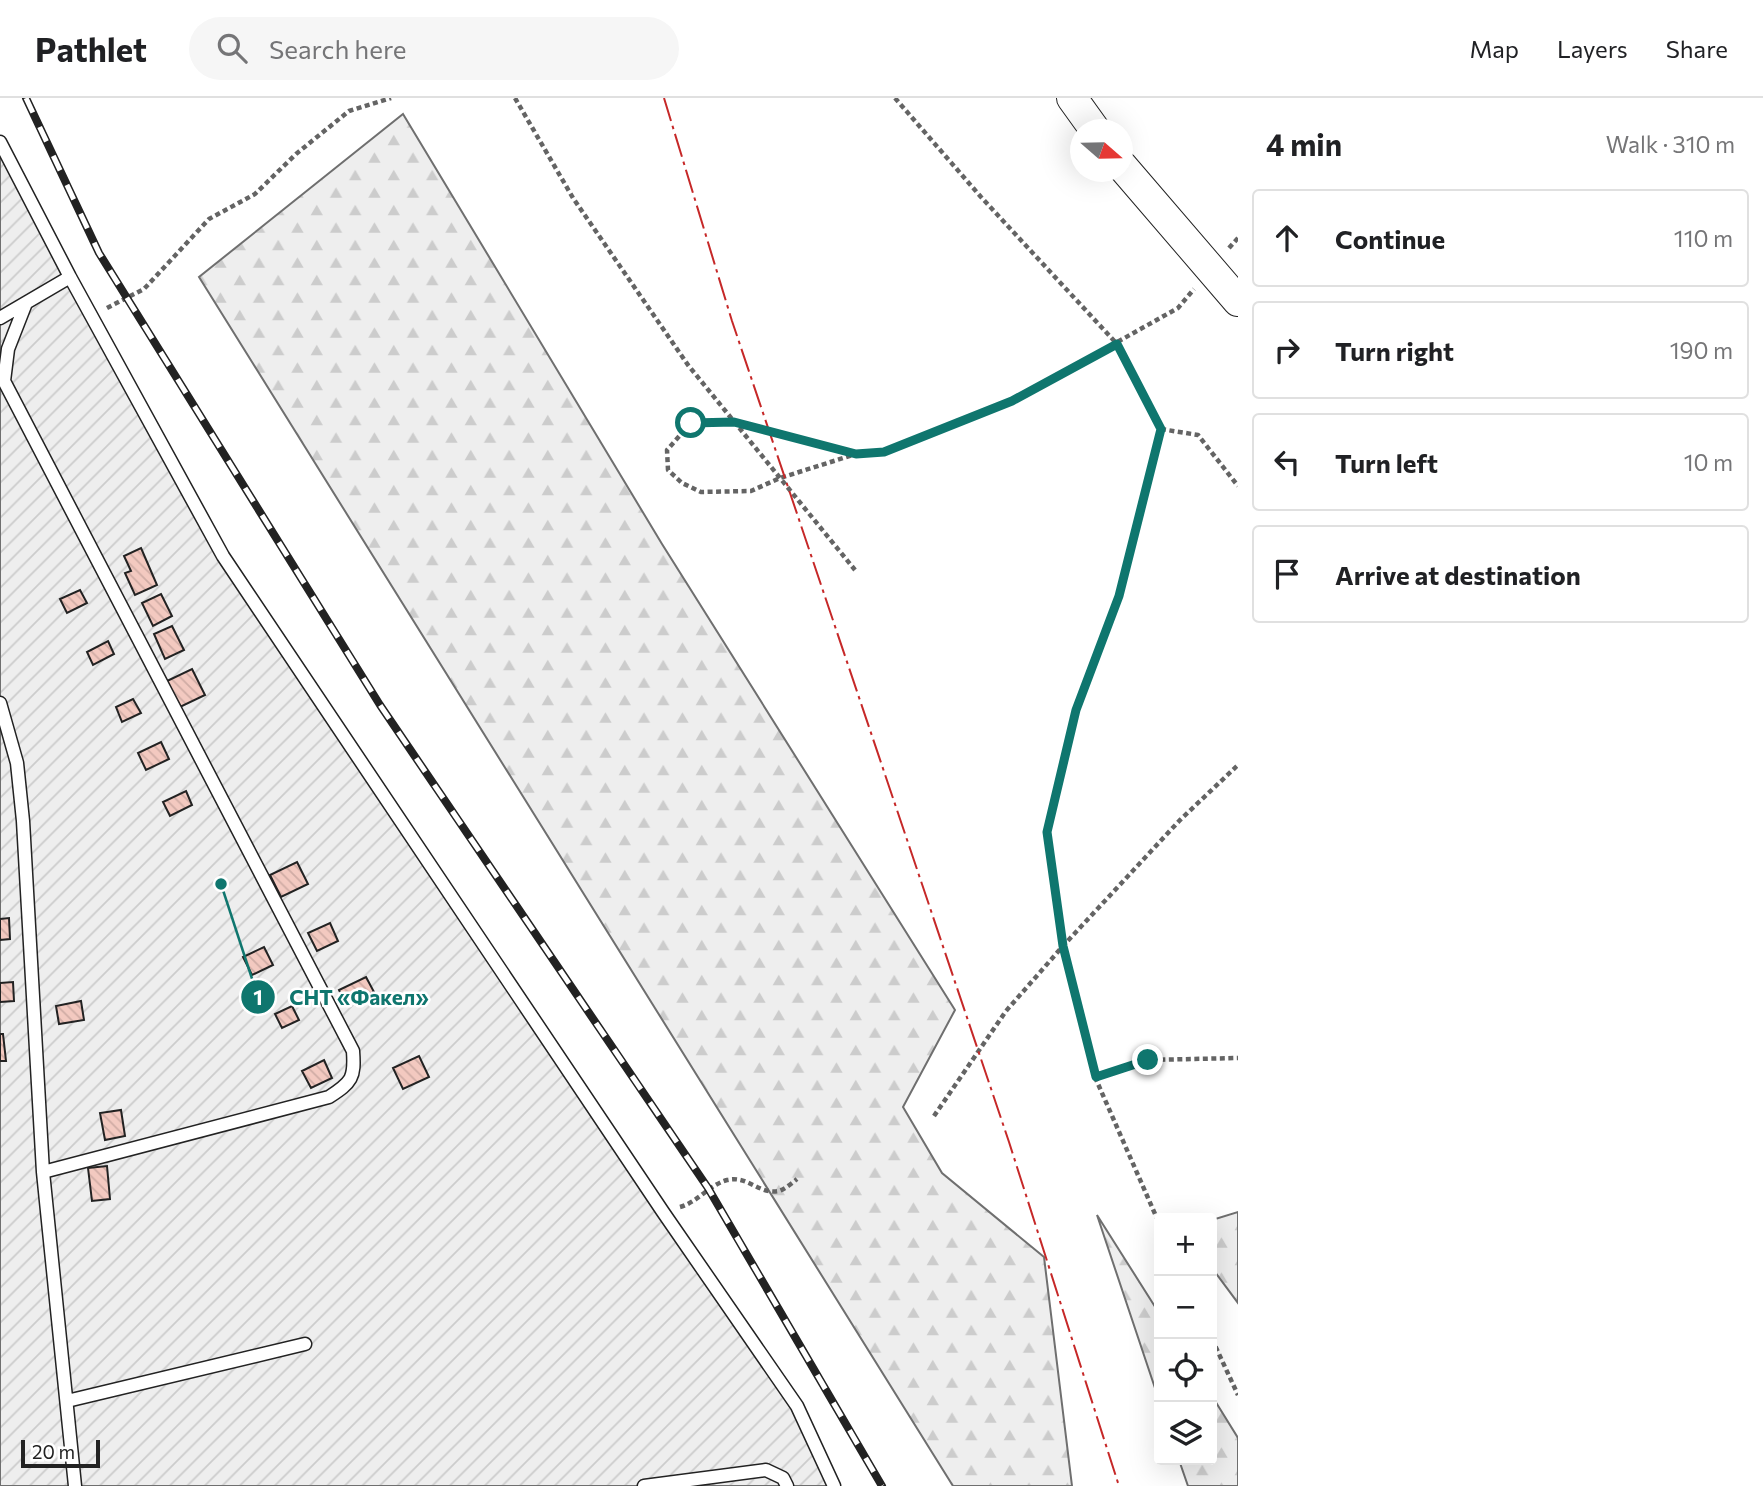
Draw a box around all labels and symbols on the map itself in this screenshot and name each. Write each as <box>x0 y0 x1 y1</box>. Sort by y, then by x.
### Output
north arrow <box>1070 119 1133 182</box>
route start <box>675 407 706 438</box>
callout: СНТ «Факел» <box>240 976 443 1018</box>
text: 1 <box>253 984 263 1009</box>
text: СНТ «Факел» <box>289 984 429 1009</box>
route end <box>1132 1044 1163 1075</box>
scale bar <box>21 1437 100 1469</box>

